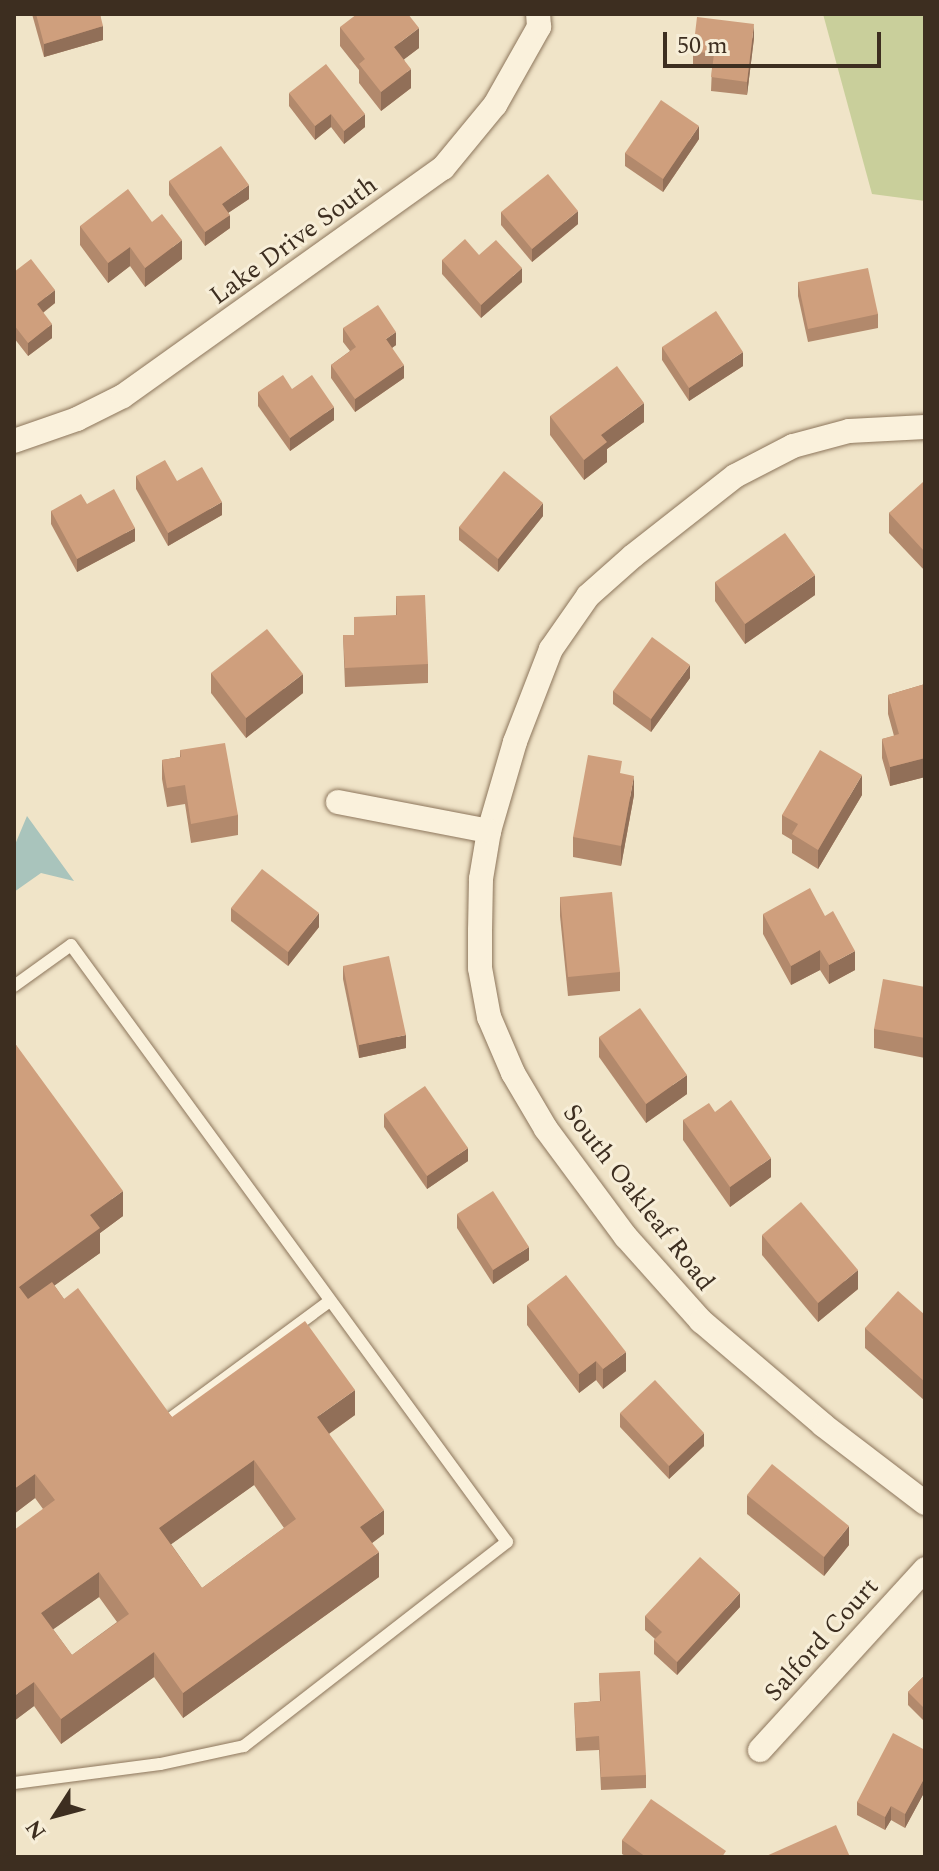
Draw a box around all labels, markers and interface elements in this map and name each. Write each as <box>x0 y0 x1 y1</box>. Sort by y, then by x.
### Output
scale bar <box>667 16 885 66</box>
text: 50 m <box>677 28 728 64</box>
street label: Lake Drive South <box>204 170 384 312</box>
street label: South Oakleaf Road <box>555 1098 721 1298</box>
street label: Salford Court <box>758 1572 886 1708</box>
north arrow <box>16 1775 96 1855</box>
text: N <box>18 1812 55 1846</box>

